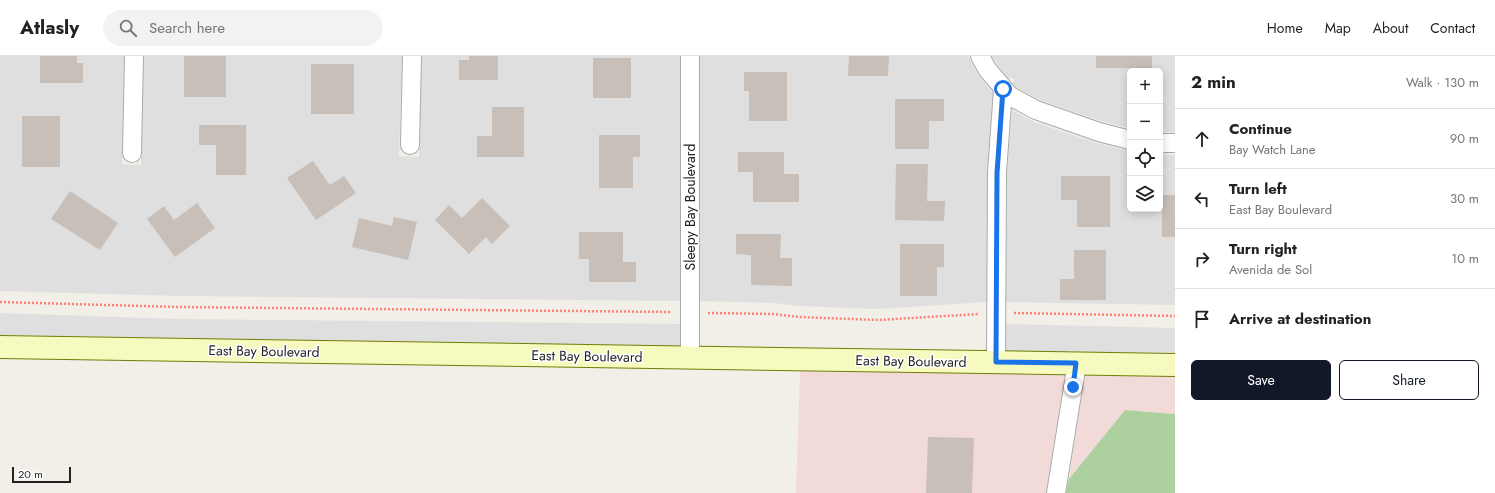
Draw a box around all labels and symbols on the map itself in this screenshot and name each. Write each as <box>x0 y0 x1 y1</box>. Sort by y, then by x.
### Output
route start <box>994 80 1012 98</box>
street label: Sleepy Bay Boulevard <box>680 144 700 270</box>
street label: East Bay Boulevard <box>208 340 320 362</box>
street label: East Bay Boulevard <box>531 345 643 367</box>
street label: East Bay Boulevard <box>855 350 967 372</box>
route end <box>1064 378 1082 396</box>
scale bar <box>12 465 71 484</box>

